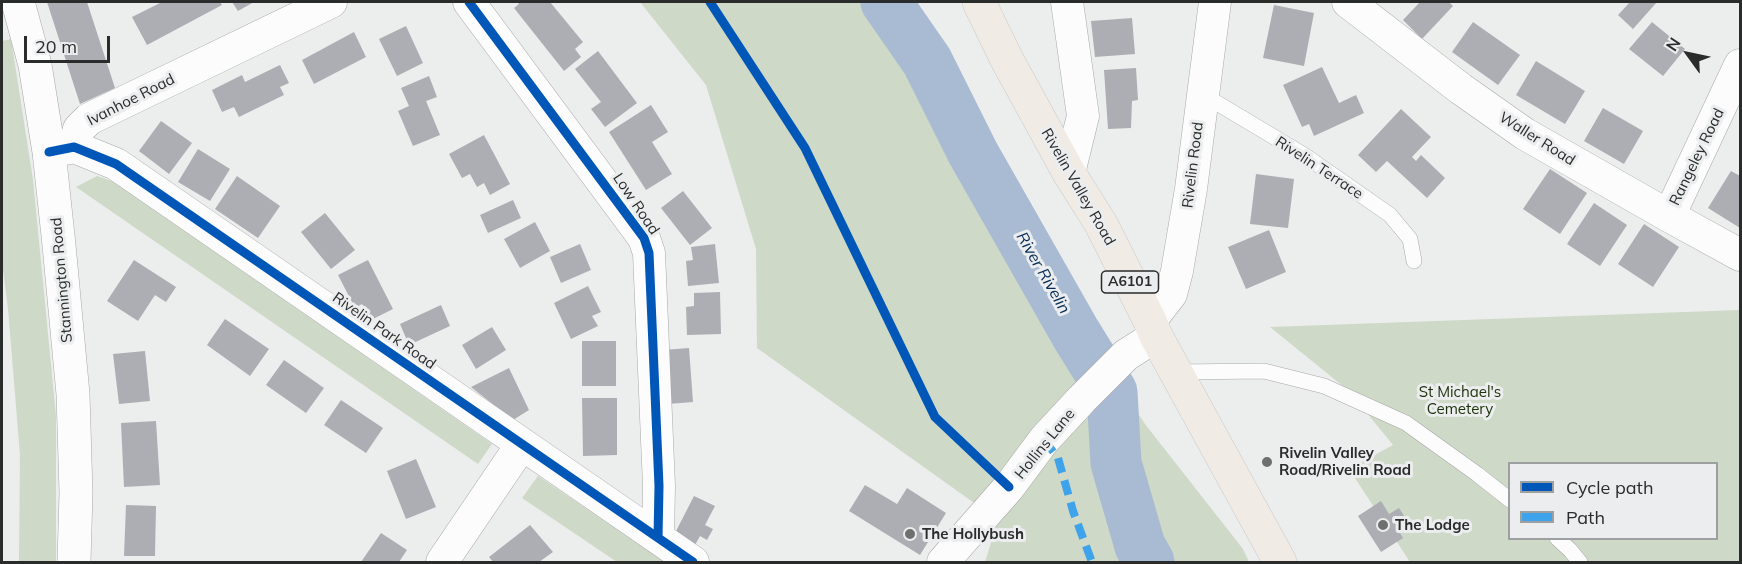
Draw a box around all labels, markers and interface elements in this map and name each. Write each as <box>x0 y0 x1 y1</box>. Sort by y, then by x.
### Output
scale bar <box>27 24 112 62</box>
north arrow <box>1658 24 1718 84</box>
text: N <box>1661 34 1685 55</box>
text: 20 m <box>35 35 77 58</box>
street label: Ivanhoe Road <box>84 70 178 130</box>
street label: Rangeley Road <box>1666 106 1728 208</box>
street label: Waller Road <box>1496 109 1578 169</box>
street label: Rivelin Road <box>1179 121 1207 209</box>
street label: Rivelin Valley Road <box>1037 125 1119 249</box>
street label: Rivelin Terrace <box>1272 133 1366 203</box>
street label: Low Road <box>609 170 663 238</box>
street label: Stannington Road <box>48 217 76 343</box>
water label: River Rivelin <box>1012 229 1074 317</box>
road number: A6101 <box>1102 271 1158 293</box>
street label: Rivelin Park Road <box>329 289 439 373</box>
park label: St Michael's Cemetery <box>1419 383 1501 418</box>
street label: Hollins Lane <box>1011 405 1079 483</box>
place label: Rivelin Valley Road/Rivelin Road <box>1279 444 1411 479</box>
marker: Rivelin Valley Road/Rivelin Road <box>1260 455 1274 469</box>
legend <box>1508 462 1718 540</box>
text: Cycle path <box>1566 476 1653 499</box>
text: Path <box>1566 506 1605 529</box>
place label: The Lodge <box>1395 516 1470 534</box>
marker: The Lodge <box>1376 518 1390 532</box>
place label: The Hollybush <box>922 525 1024 543</box>
marker: The Hollybush <box>903 527 917 541</box>

